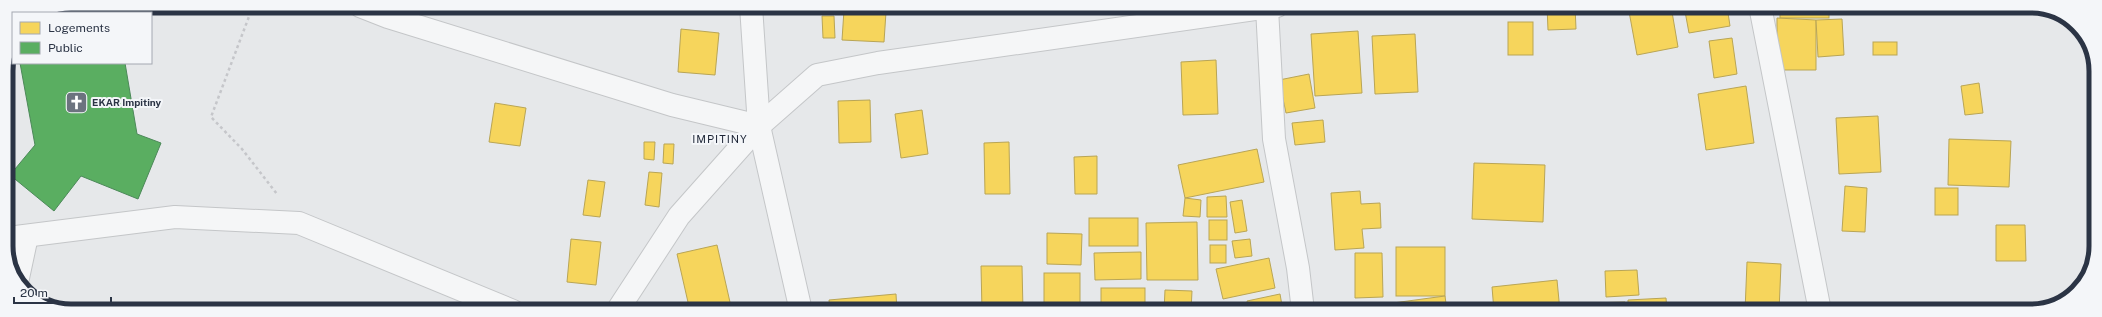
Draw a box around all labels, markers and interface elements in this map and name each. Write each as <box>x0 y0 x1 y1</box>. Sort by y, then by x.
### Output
legend <box>12 12 152 64</box>
text: Logements <box>48 21 110 35</box>
text: Public <box>48 41 83 55</box>
church icon: EKAR Impitiny <box>64 89 90 115</box>
place label: EKAR Impitiny <box>92 96 162 108</box>
district label: IMPITINY <box>692 133 748 145</box>
scale bar <box>14 279 111 305</box>
text: 20 m <box>20 286 48 300</box>

